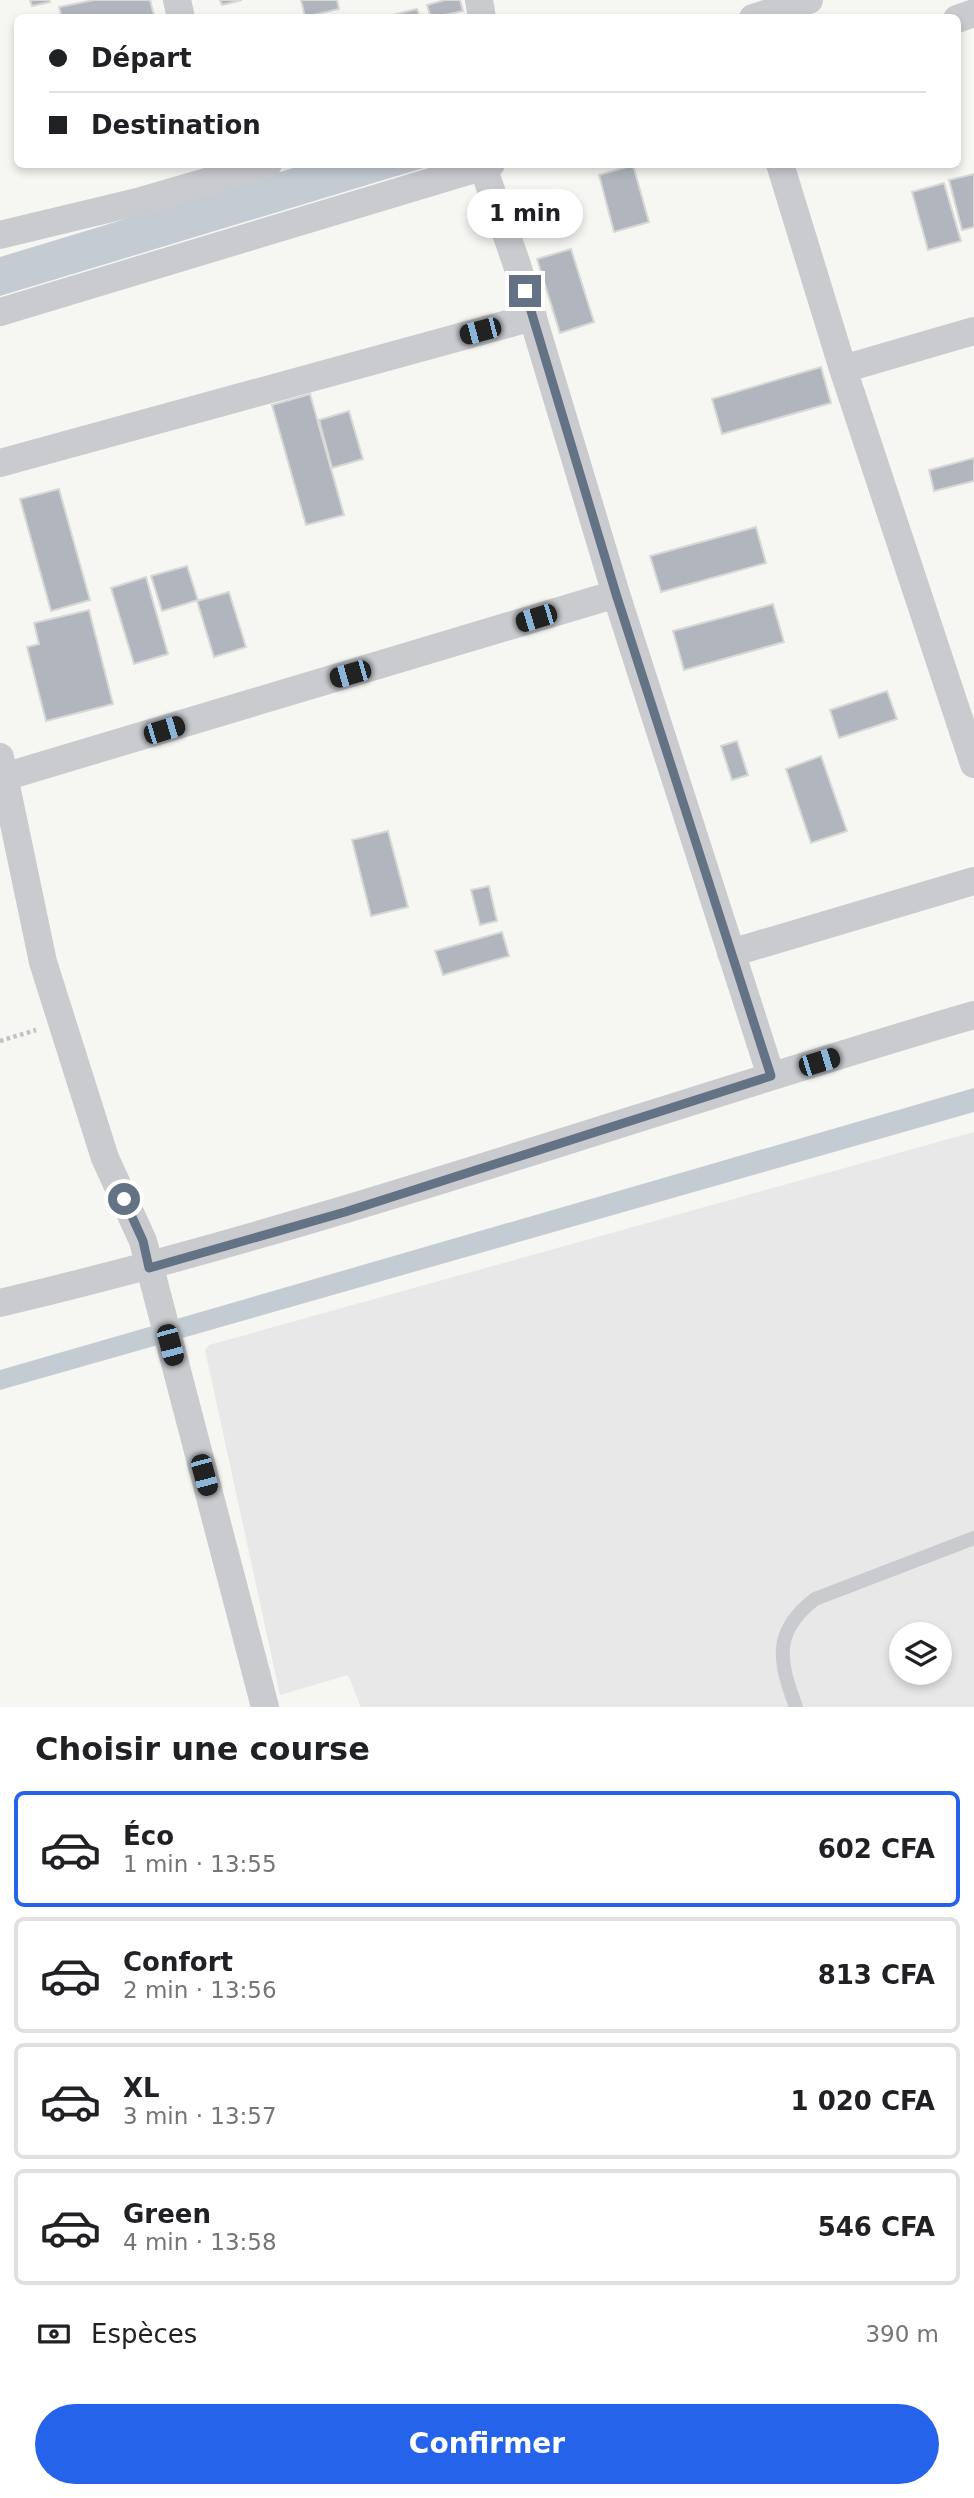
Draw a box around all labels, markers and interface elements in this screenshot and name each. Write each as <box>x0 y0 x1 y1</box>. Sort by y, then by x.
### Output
text: Départ <box>91 43 192 73</box>
text: Destination <box>91 110 261 140</box>
callout: 1 min <box>467 190 583 238</box>
text: 1 min <box>489 200 561 226</box>
route end <box>509 275 541 307</box>
car <box>457 315 504 347</box>
car <box>513 602 560 634</box>
car <box>327 658 374 690</box>
car <box>141 714 188 746</box>
car <box>796 1046 843 1078</box>
route start <box>108 1183 140 1215</box>
car <box>155 1322 186 1368</box>
car <box>189 1452 220 1498</box>
map controls <box>889 1622 952 1685</box>
button: layers <box>889 1622 952 1685</box>
text: Choisir une course <box>35 1730 370 1768</box>
icon: car <box>39 1818 102 1881</box>
text: Éco <box>123 1821 174 1851</box>
text: 602 CFA <box>818 1834 935 1864</box>
text: 1 min · 13:55 <box>123 1851 277 1877</box>
icon: car <box>39 1944 102 2007</box>
text: Confort <box>123 1947 233 1977</box>
text: 813 CFA <box>818 1960 935 1990</box>
text: 2 min · 13:56 <box>123 1977 277 2003</box>
icon: car <box>39 2070 102 2133</box>
text: XL <box>123 2073 160 2103</box>
text: 1 020 CFA <box>791 2086 935 2116</box>
text: 3 min · 13:57 <box>123 2103 277 2129</box>
icon: car <box>39 2196 102 2259</box>
text: Green <box>123 2199 211 2229</box>
text: 546 CFA <box>818 2212 935 2242</box>
text: 4 min · 13:58 <box>123 2229 277 2255</box>
icon: cash <box>35 2315 73 2353</box>
text: Espèces <box>91 2319 197 2349</box>
text: 390 m <box>865 2321 939 2347</box>
button: Confirmer <box>35 2404 939 2484</box>

